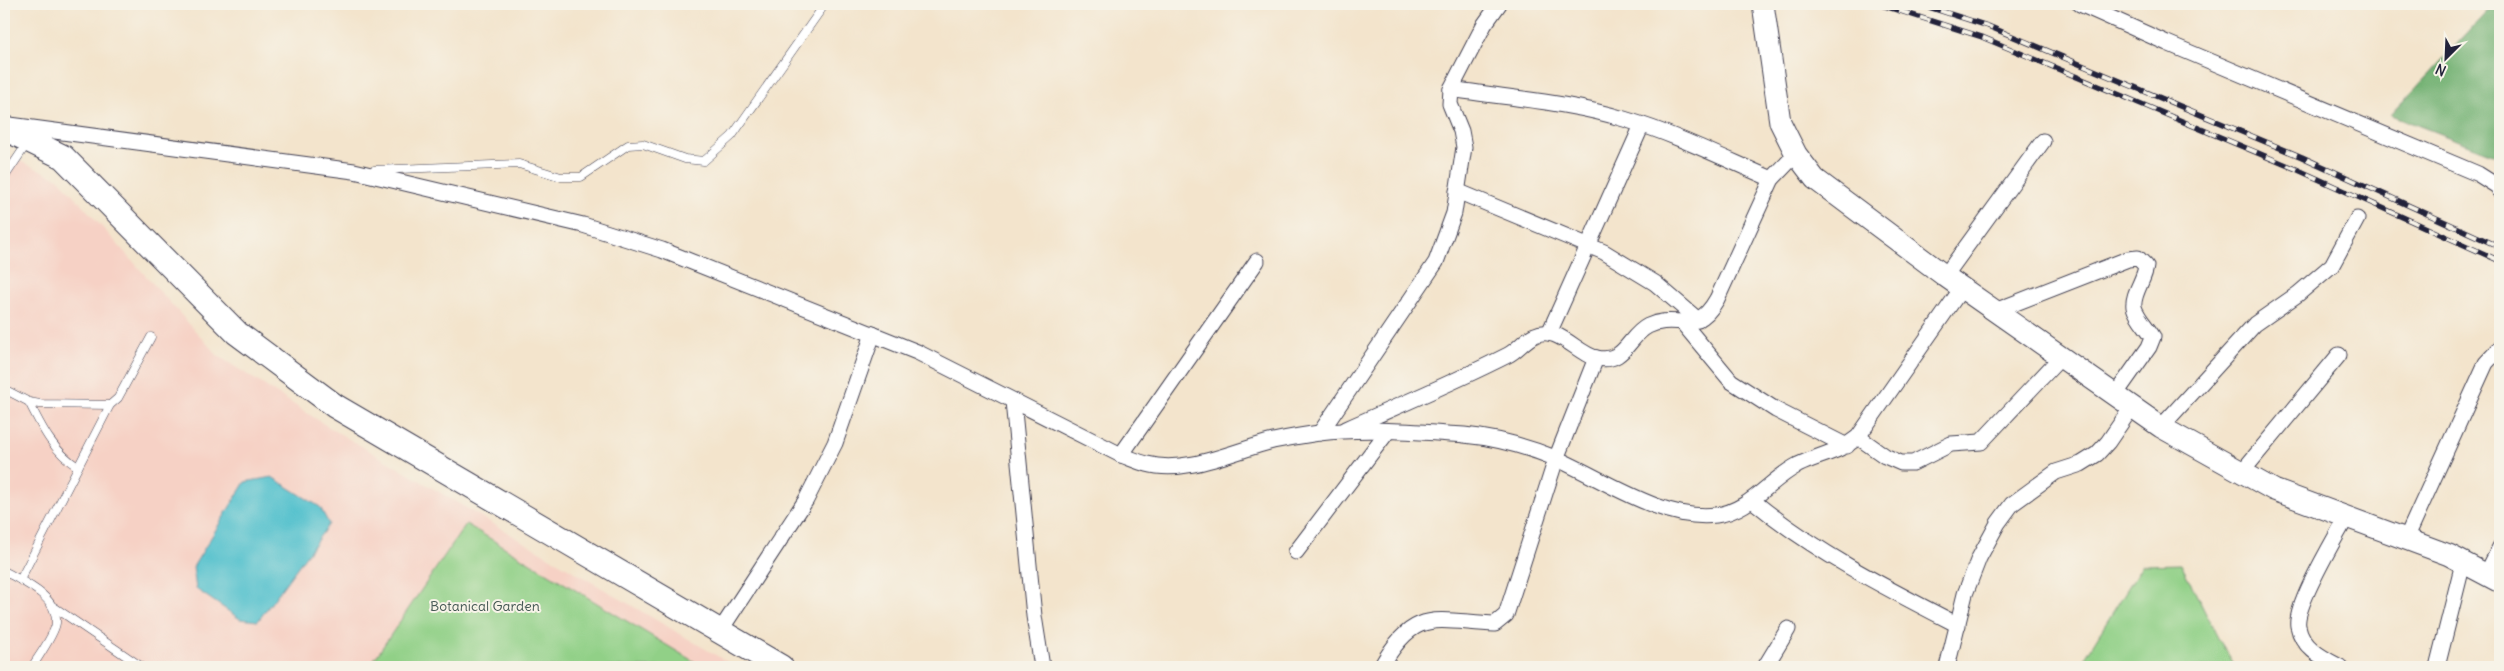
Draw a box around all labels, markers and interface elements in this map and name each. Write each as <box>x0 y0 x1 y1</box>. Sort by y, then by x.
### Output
north arrow <box>2422 32 2472 82</box>
text: N <box>2433 60 2449 80</box>
park label: Botanical Garden <box>430 597 540 615</box>

